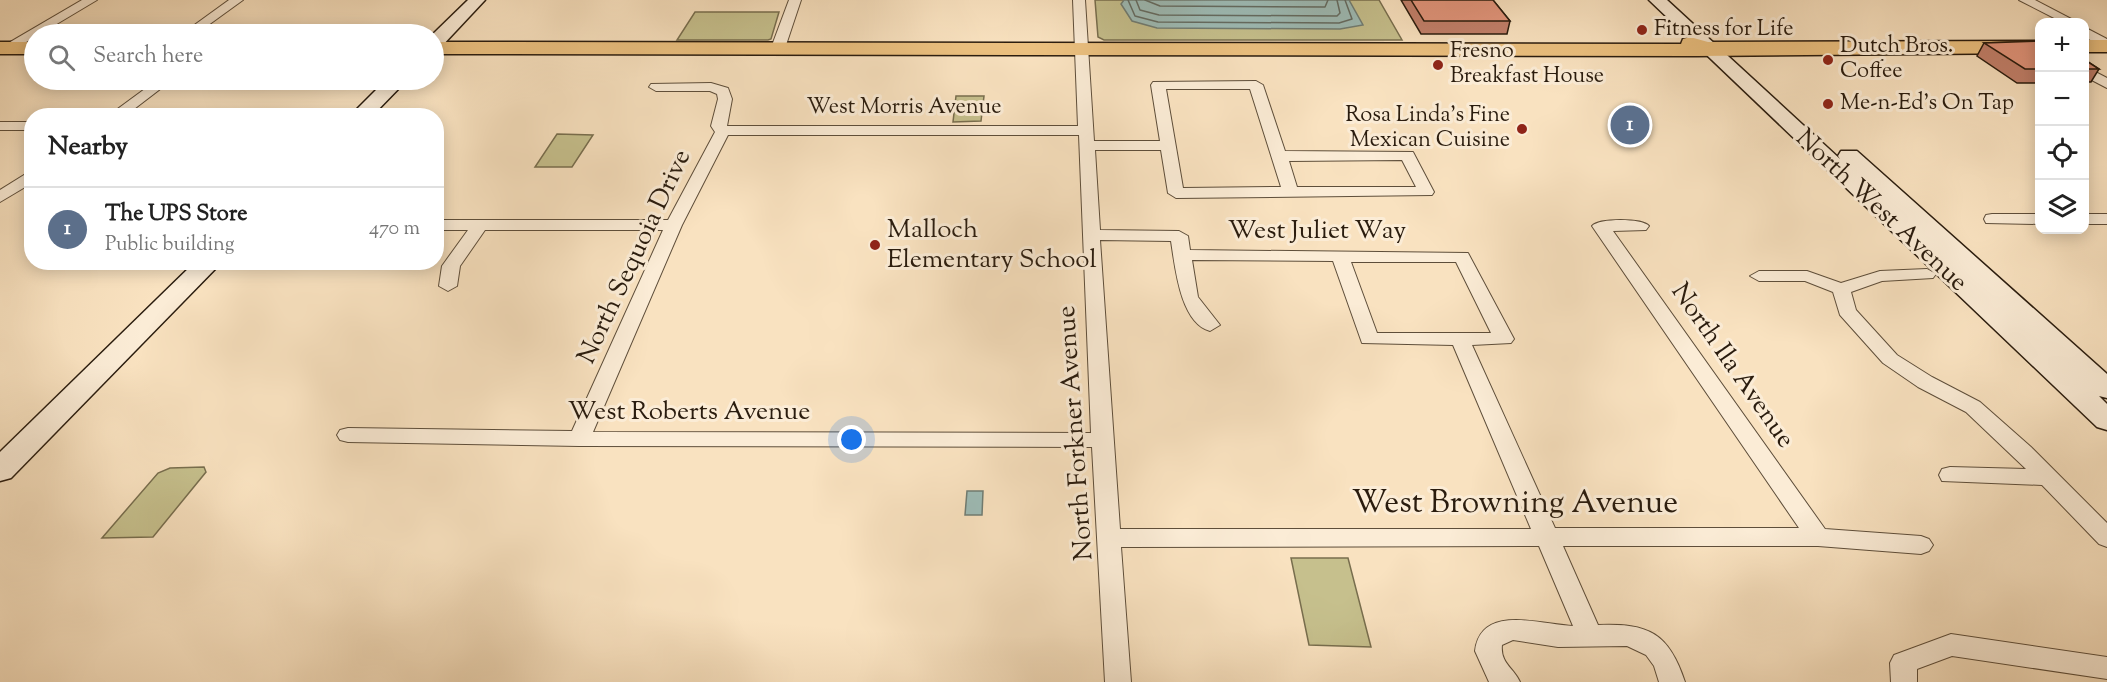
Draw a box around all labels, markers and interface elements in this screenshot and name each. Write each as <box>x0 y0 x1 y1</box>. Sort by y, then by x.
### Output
place label: Fitness for Life <box>1654 14 1794 46</box>
map controls <box>2035 18 2089 234</box>
button: + <box>2035 18 2089 72</box>
marker: Fitness for Life <box>1635 23 1649 37</box>
search box <box>24 24 444 90</box>
place label: Dutch Bros. Coffee <box>1840 31 1953 88</box>
place label: Fresno Breakfast House <box>1450 36 1604 93</box>
icon: search <box>45 41 78 74</box>
text: Search here <box>93 41 203 73</box>
marker: Dutch Bros. Coffee <box>1821 53 1835 67</box>
marker: Fresno Breakfast House <box>1431 58 1445 72</box>
button: − <box>2035 72 2089 126</box>
place label: Me-n-Ed's On Tap <box>1840 88 2014 120</box>
street label: West Morris Avenue <box>807 92 1001 124</box>
marker: Me-n-Ed's On Tap <box>1821 97 1835 111</box>
place label: Rosa Linda's Fine Mexican Cuisine <box>1345 100 1510 157</box>
pin: 1 <box>1610 102 1650 148</box>
street label: North West Avenue <box>1786 121 1976 301</box>
marker: Rosa Linda's Fine Mexican Cuisine <box>1515 122 1529 136</box>
button: locate <box>2035 126 2089 180</box>
text: Nearby <box>48 129 128 166</box>
street label: North Sequoia Drive <box>569 144 701 370</box>
button: layers <box>2035 180 2089 234</box>
text: The UPS Store <box>105 199 247 231</box>
place label: Malloch Elementary School <box>887 212 1097 279</box>
street label: West Juliet Way <box>1228 213 1406 250</box>
text: 1 <box>64 215 71 244</box>
text: 470 m <box>369 215 420 244</box>
text: Public building <box>105 231 235 260</box>
marker: Malloch Elementary School <box>868 238 882 252</box>
street label: North Ila Avenue <box>1661 276 1803 456</box>
street label: North Forkner Avenue <box>1049 304 1103 562</box>
street label: West Roberts Avenue <box>568 394 810 431</box>
your location <box>837 425 866 454</box>
street label: West Browning Avenue <box>1352 481 1678 527</box>

